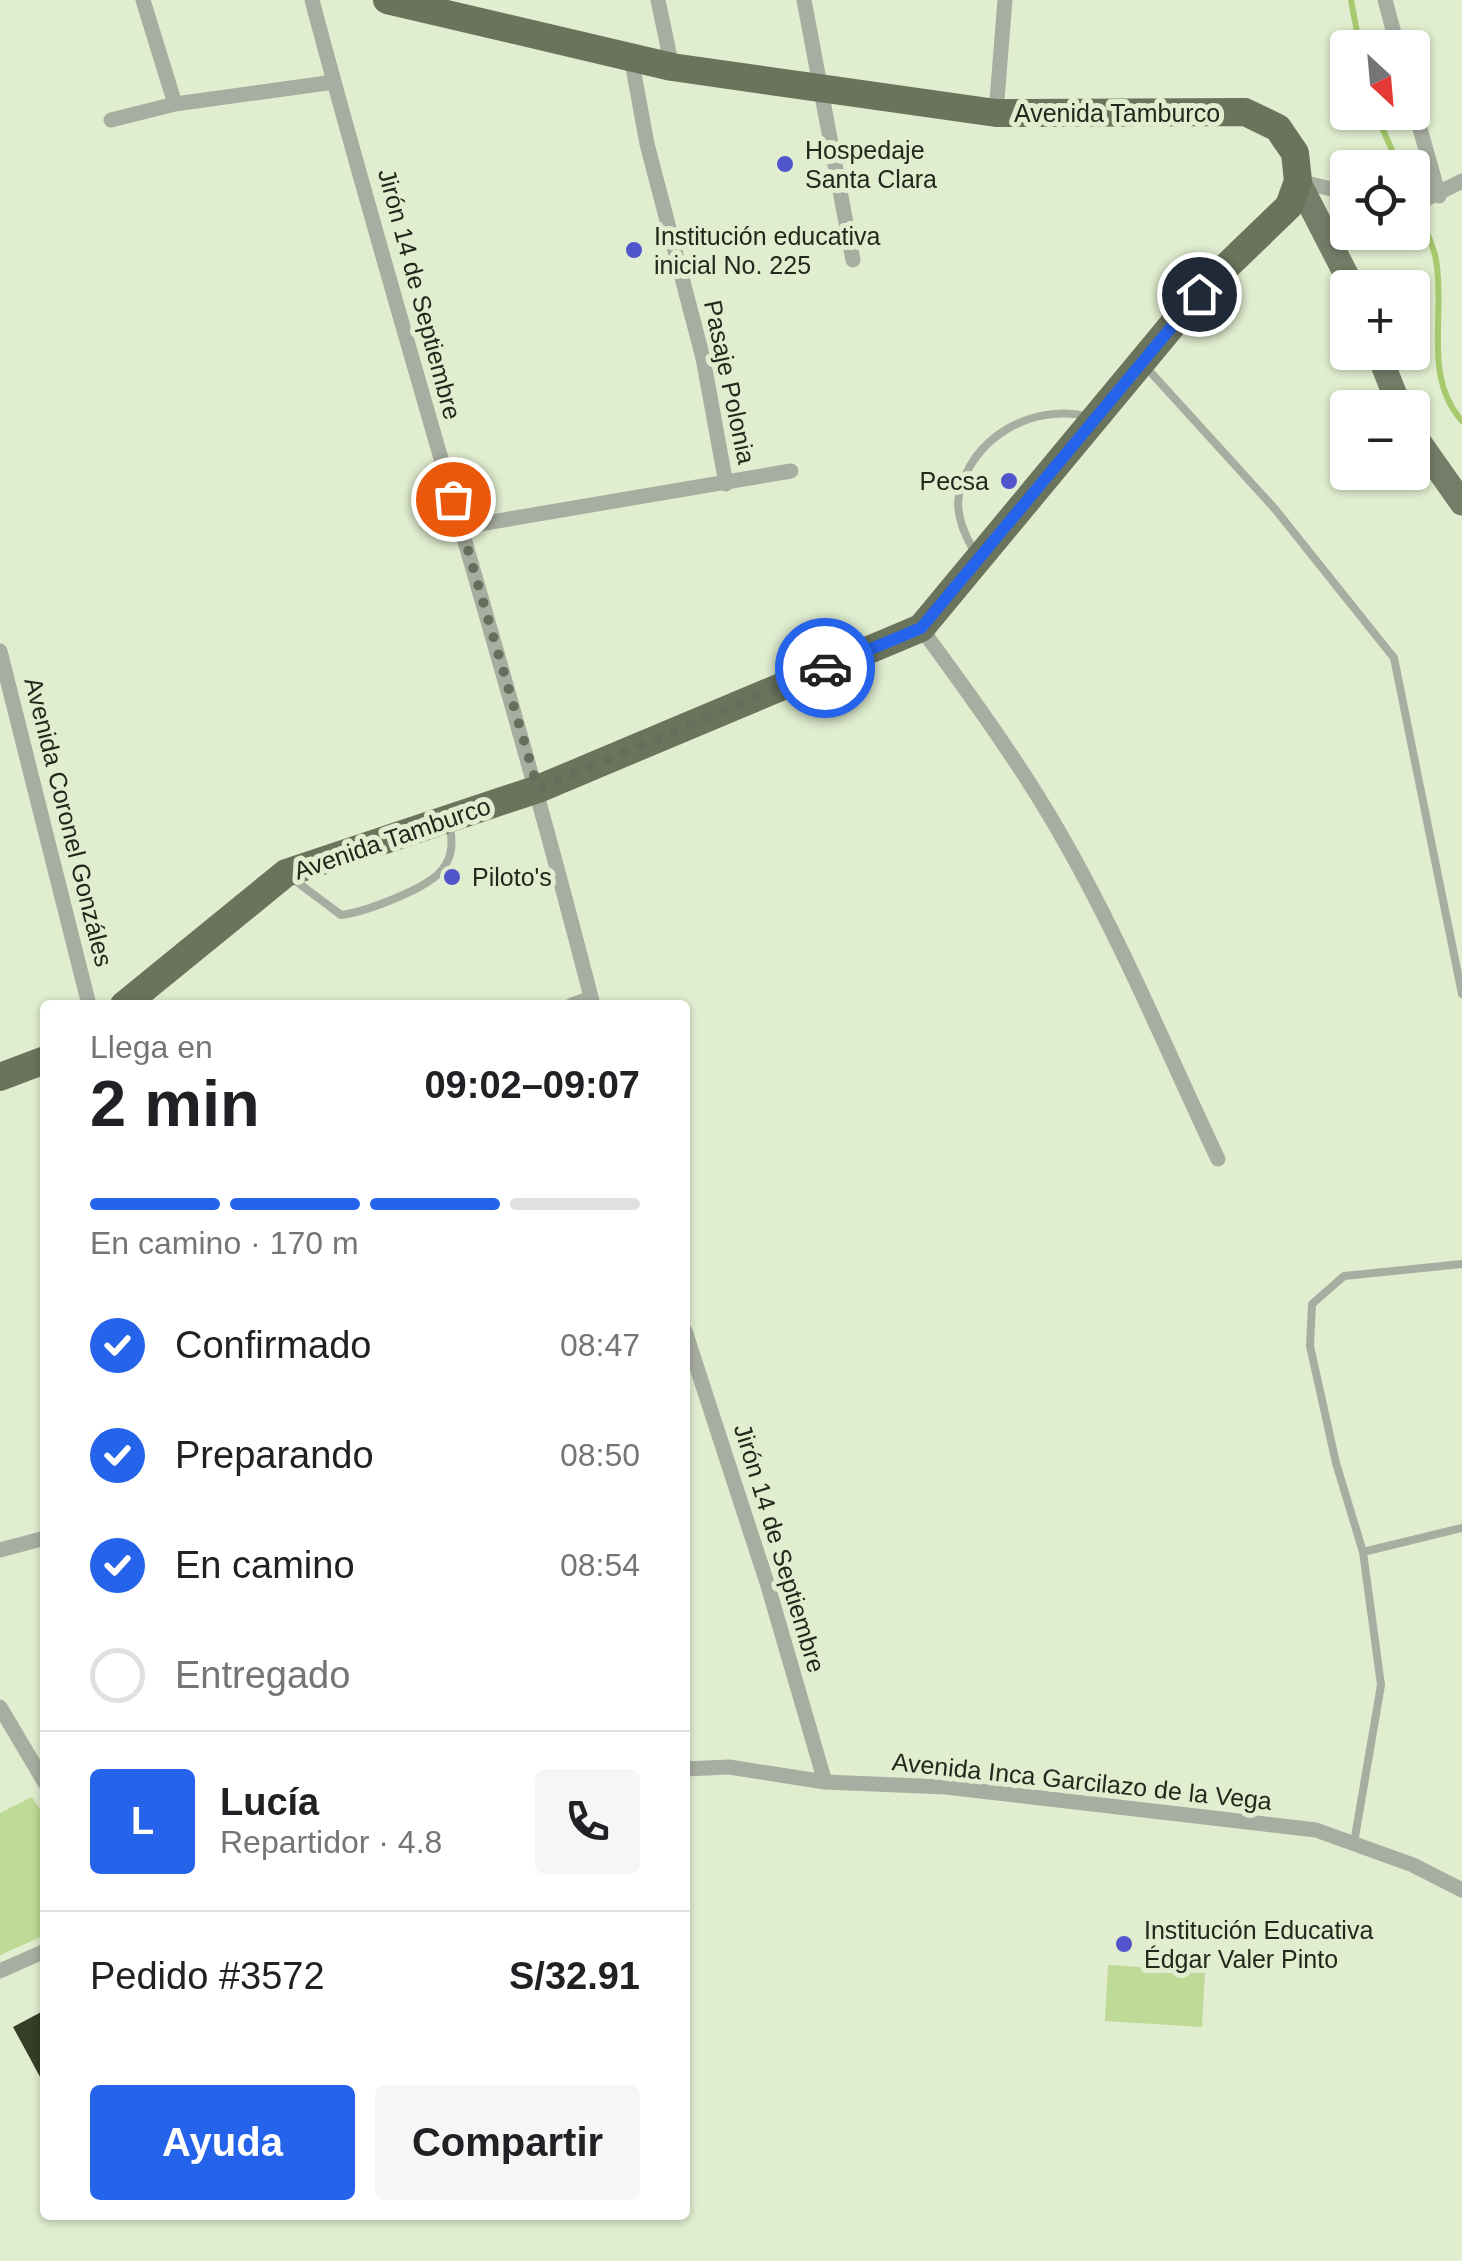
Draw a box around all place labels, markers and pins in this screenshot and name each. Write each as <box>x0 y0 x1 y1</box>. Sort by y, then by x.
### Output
place label: Hospedaje Santa Clara <box>805 136 937 193</box>
marker: Hospedaje Santa Clara <box>774 153 796 175</box>
place label: Institución educativa inicial No. 225 <box>654 222 881 279</box>
marker: Institución educativa inicial No. 225 <box>623 239 645 261</box>
pin <box>1157 252 1242 337</box>
pin <box>411 457 496 542</box>
place label: Pecsa <box>920 467 989 495</box>
marker: Pecsa <box>998 470 1020 492</box>
place label: Piloto's <box>472 863 552 891</box>
marker: Piloto's <box>441 866 463 888</box>
place label: Institución Educativa Édgar Valer Pinto <box>1144 1916 1373 1973</box>
marker: Institución Educativa Édgar Valer Pinto <box>1113 1933 1135 1955</box>

